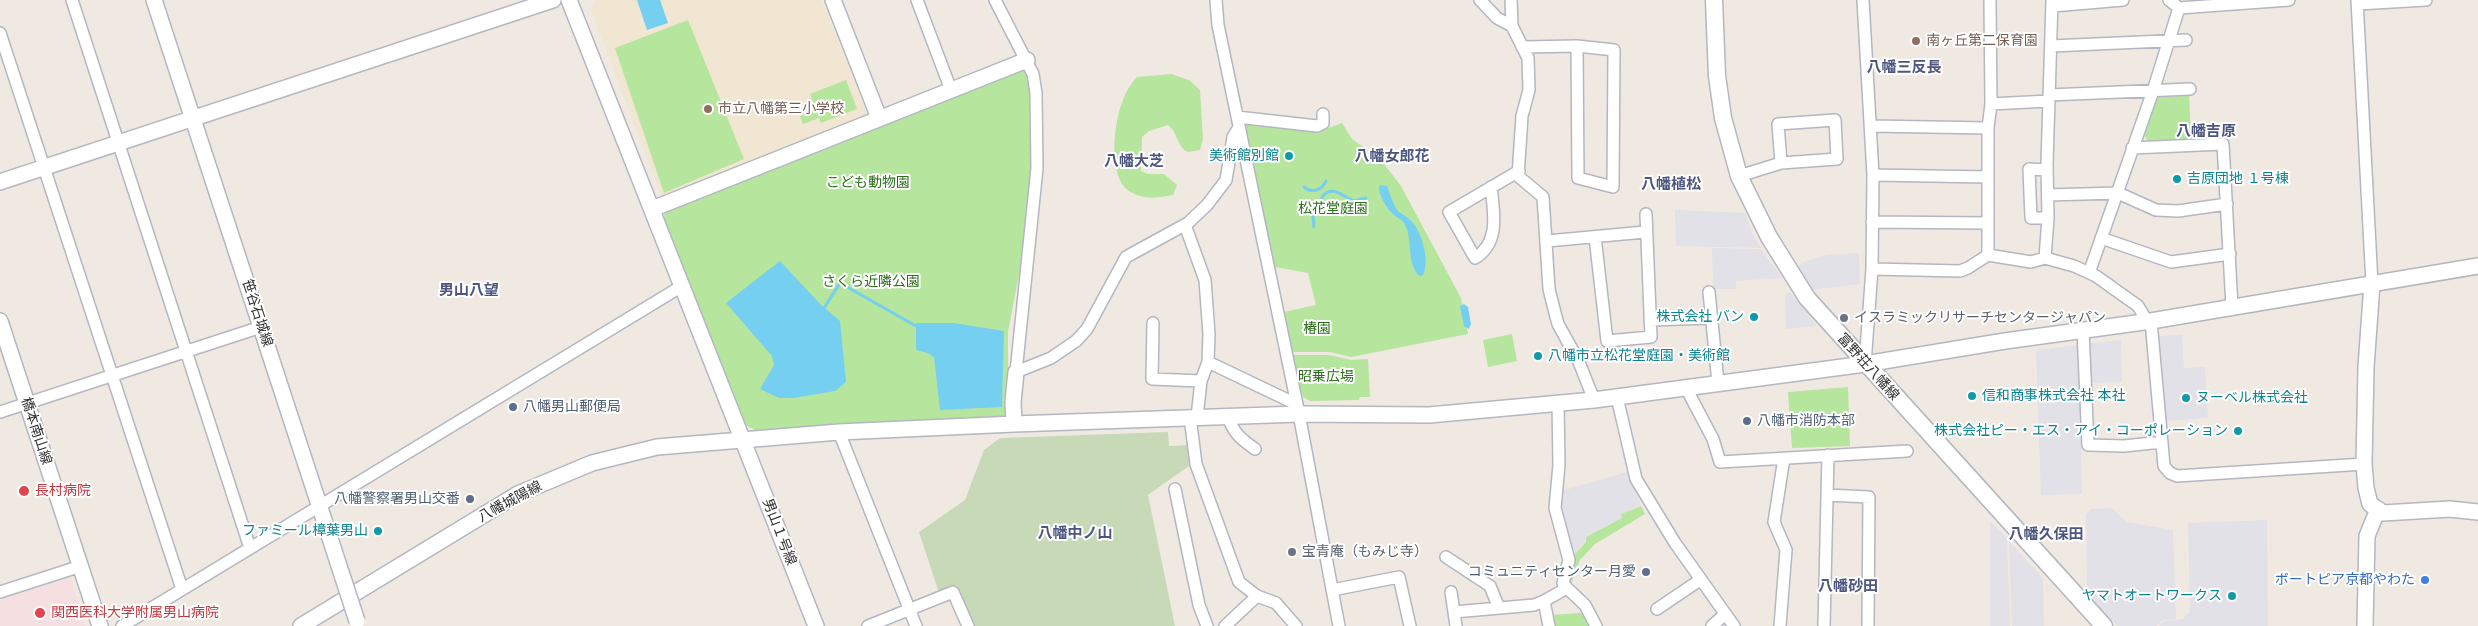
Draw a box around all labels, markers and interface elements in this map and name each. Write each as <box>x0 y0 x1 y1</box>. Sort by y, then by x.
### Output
place label: 南ヶ丘第二保育園 <box>1926 33 2038 49</box>
marker: 南ヶ丘第二保育園 <box>1910 35 1922 47</box>
district label: 八幡三反長 <box>1867 59 1941 77</box>
place label: 市立八幡第三小学校 <box>718 101 844 117</box>
marker: 市立八幡第三小学校 <box>702 103 714 115</box>
district label: 八幡吉原 <box>2176 123 2236 141</box>
place label: 美術館別館 <box>1209 148 1279 164</box>
district label: 八幡女郎花 <box>1355 148 1429 166</box>
marker: 美術館別館 <box>1283 150 1295 162</box>
district label: 八幡大芝 <box>1104 153 1164 171</box>
place label: 吉原団地 １号棟 <box>2187 171 2289 187</box>
marker: 吉原団地 １号棟 <box>2171 173 2183 185</box>
park label: こども動物園 <box>826 175 910 191</box>
district label: 八幡植松 <box>1641 176 1701 194</box>
park label: 松花堂庭園 <box>1298 201 1368 217</box>
park label: さくら近隣公園 <box>822 274 920 290</box>
street label: 笹谷石城線 <box>238 277 276 349</box>
district label: 男山八望 <box>439 282 499 300</box>
place label: 株式会社 バン <box>1656 309 1744 325</box>
place label: イスラミックリサーチセンタージャパン <box>1854 310 2106 326</box>
marker: 株式会社 バン <box>1748 311 1760 323</box>
marker: イスラミックリサーチセンタージャパン <box>1838 312 1850 324</box>
park label: 椿園 <box>1303 321 1331 337</box>
street label: 富野荘八幡線 <box>1834 330 1902 404</box>
place label: 八幡市立松花堂庭園・美術館 <box>1548 348 1730 364</box>
marker: 八幡市立松花堂庭園・美術館 <box>1532 350 1544 362</box>
park label: 昭乗広場 <box>1298 369 1354 385</box>
place label: 信和商事株式会社 本社 <box>1982 388 2126 404</box>
marker: 信和商事株式会社 本社 <box>1966 390 1978 402</box>
place label: ヌーベル株式会社 <box>2196 390 2308 406</box>
marker: ヌーベル株式会社 <box>2180 392 2192 404</box>
street label: 橋本南山線 <box>17 395 55 467</box>
place label: 八幡男山郵便局 <box>523 399 621 415</box>
marker: 八幡男山郵便局 <box>507 401 519 413</box>
place label: 八幡市消防本部 <box>1757 413 1855 429</box>
marker: 八幡市消防本部 <box>1741 415 1753 427</box>
place label: 株式会社ピー・エス・アイ・コーポレーション <box>1934 423 2228 439</box>
marker: 株式会社ピー・エス・アイ・コーポレーション <box>2232 425 2244 437</box>
street label: 八幡城陽線 <box>475 478 545 526</box>
place label: 長村病院 <box>35 483 91 499</box>
marker: 長村病院 <box>17 484 31 498</box>
place label: 八幡警察署男山交番 <box>334 491 460 507</box>
marker: 八幡警察署男山交番 <box>464 493 476 505</box>
street label: 男山１号線 <box>759 496 799 568</box>
place label: ファミール樟葉男山 <box>242 523 368 539</box>
marker: ファミール樟葉男山 <box>372 525 384 537</box>
district label: 八幡中ノ山 <box>1038 525 1112 543</box>
district label: 八幡久保田 <box>2009 526 2083 544</box>
place label: 宝青庵（もみじ寺） <box>1302 544 1428 560</box>
marker: 宝青庵（もみじ寺） <box>1286 546 1298 558</box>
place label: コミュニティセンター月愛 <box>1468 564 1636 580</box>
marker: コミュニティセンター月愛 <box>1640 566 1652 578</box>
place label: ボートピア京都やわた <box>2275 572 2415 588</box>
marker: ボートピア京都やわた <box>2419 574 2431 586</box>
district label: 八幡砂田 <box>1818 578 1878 596</box>
place label: ヤマトオートワークス <box>2082 588 2222 604</box>
marker: ヤマトオートワークス <box>2226 590 2238 602</box>
place label: 関西医科大学附属男山病院 <box>51 605 219 621</box>
marker: 関西医科大学附属男山病院 <box>33 606 47 620</box>

